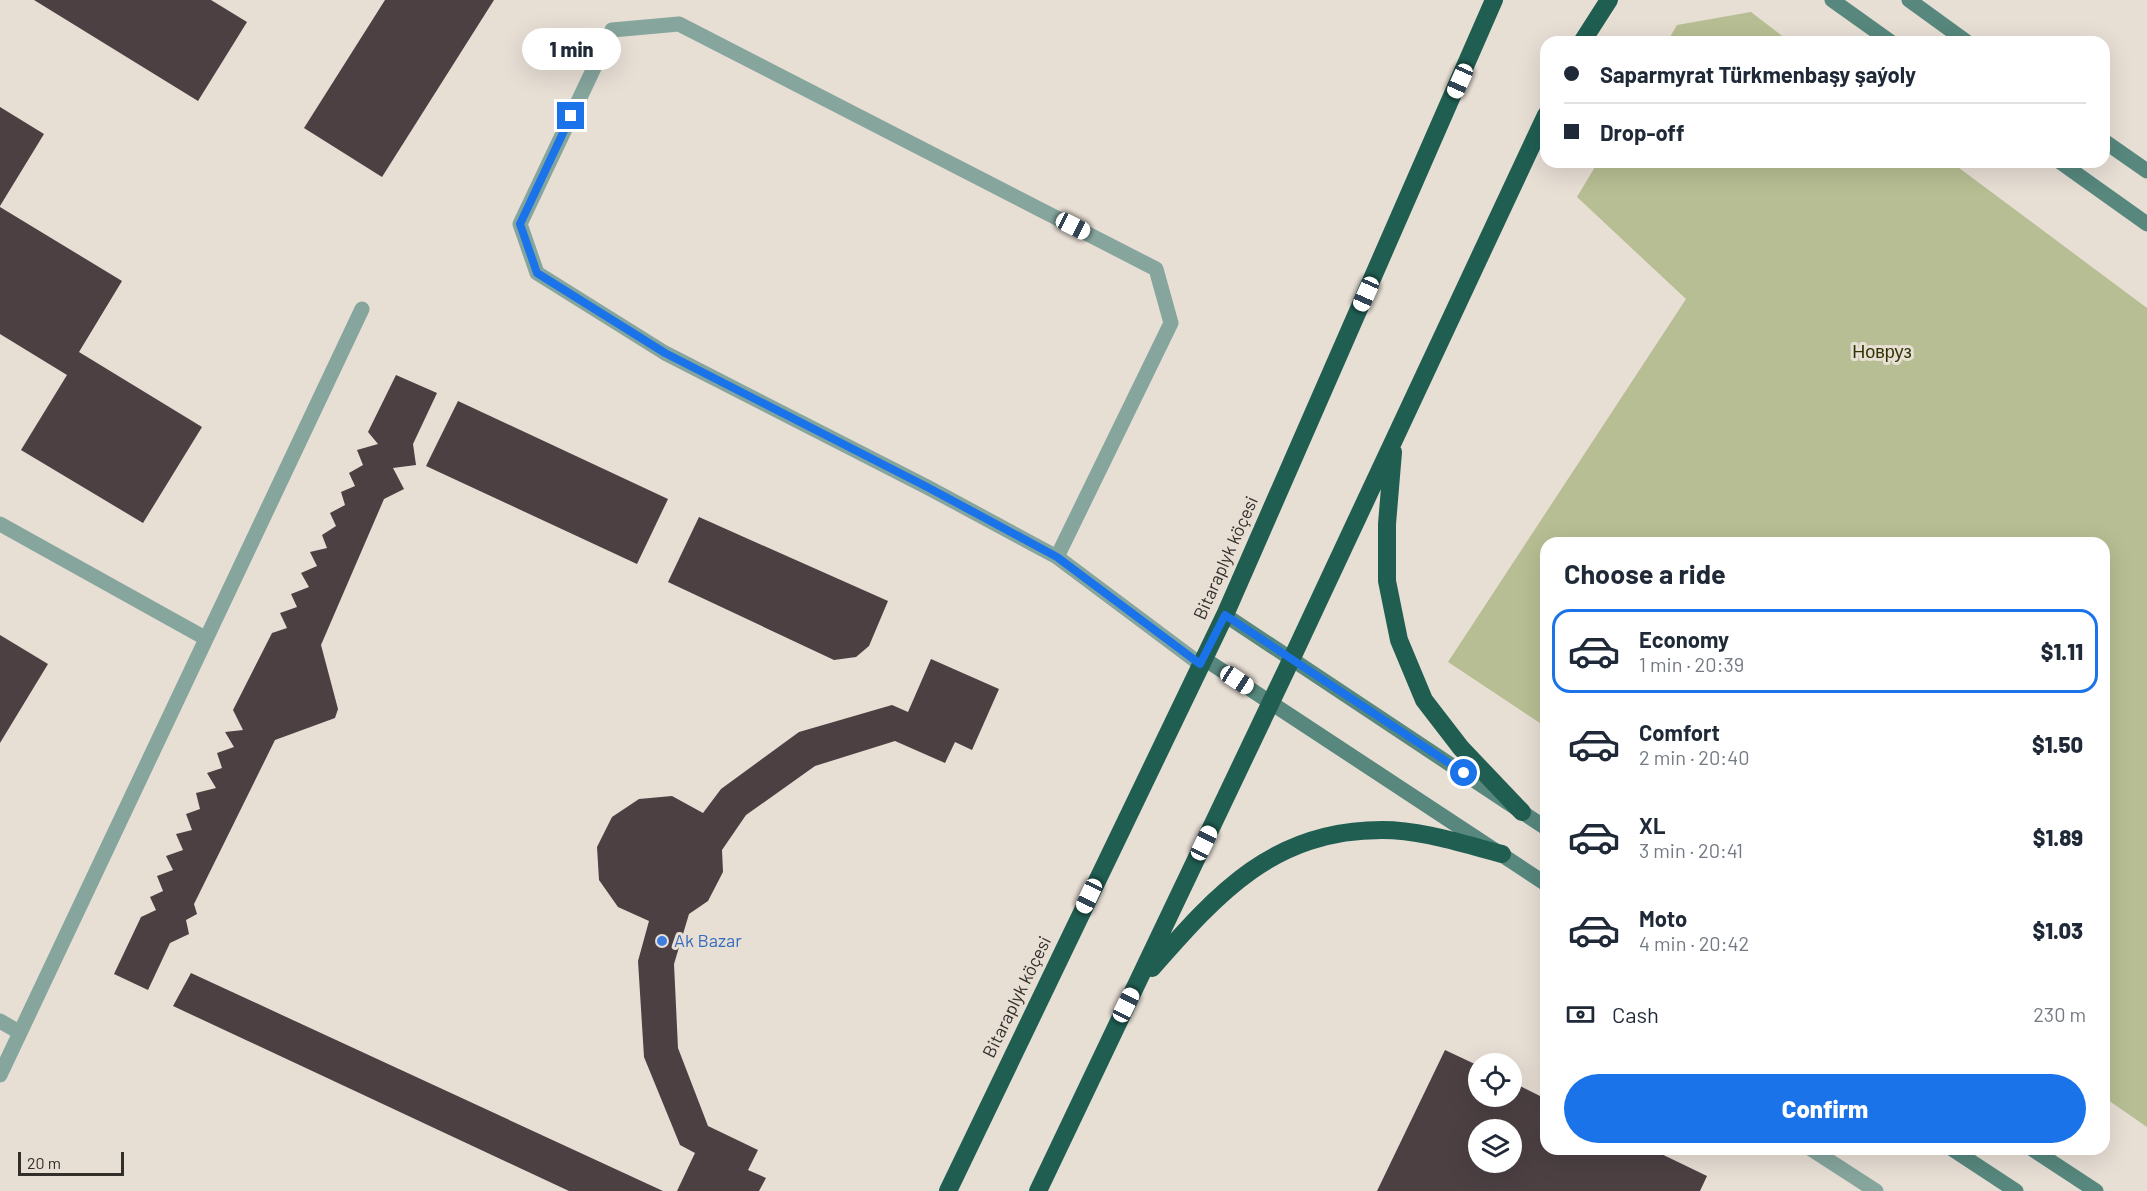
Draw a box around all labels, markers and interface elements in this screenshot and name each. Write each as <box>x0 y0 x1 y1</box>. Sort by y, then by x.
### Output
callout: 1 min <box>522 29 620 71</box>
text: 1 min <box>550 37 593 61</box>
car <box>1444 61 1476 101</box>
text: Saparmyrat Türkmenbaşy şaýoly <box>1600 61 1916 87</box>
route end <box>557 102 584 129</box>
text: Drop-off <box>1600 119 1684 145</box>
car <box>1053 210 1093 242</box>
car <box>1350 274 1382 314</box>
park label: Новруз <box>1852 340 1912 362</box>
street label: Bitaraplyk köçesi <box>1188 493 1262 623</box>
text: Choose a ride <box>1564 557 1726 589</box>
icon: car <box>1567 624 1621 678</box>
text: Economy <box>1639 626 1729 652</box>
text: $1.11 <box>2041 638 2083 664</box>
text: 1 min · 20:39 <box>1639 652 1744 676</box>
car <box>1217 663 1257 697</box>
icon: car <box>1567 717 1621 771</box>
text: Comfort <box>1639 719 1720 745</box>
text: $1.50 <box>2032 731 2083 757</box>
text: 2 min · 20:40 <box>1639 745 1749 769</box>
route start <box>1450 759 1477 786</box>
icon: car <box>1567 810 1621 864</box>
text: XL <box>1639 812 1665 838</box>
car <box>1188 823 1220 863</box>
text: $1.89 <box>2033 824 2083 850</box>
text: 3 min · 20:41 <box>1639 838 1743 862</box>
car <box>1073 876 1105 916</box>
icon: car <box>1567 903 1621 957</box>
text: Moto <box>1639 905 1687 931</box>
text: $1.03 <box>2033 917 2083 943</box>
place label: Ak Bazar <box>674 929 742 951</box>
text: 4 min · 20:42 <box>1639 931 1749 955</box>
street label: Bitaraplyk köçesi <box>977 932 1055 1061</box>
marker: Ak Bazar <box>655 934 669 948</box>
car <box>1110 985 1142 1025</box>
icon: cash <box>1564 998 1597 1031</box>
text: Cash <box>1612 1001 1659 1027</box>
text: 230 m <box>2033 1002 2086 1026</box>
map controls <box>1468 1053 1522 1173</box>
button: locate <box>1468 1053 1522 1107</box>
button: Confirm <box>1564 1074 2086 1143</box>
button: layers <box>1468 1119 1522 1173</box>
scale bar <box>18 1149 124 1176</box>
text: 20 m <box>27 1153 61 1172</box>

